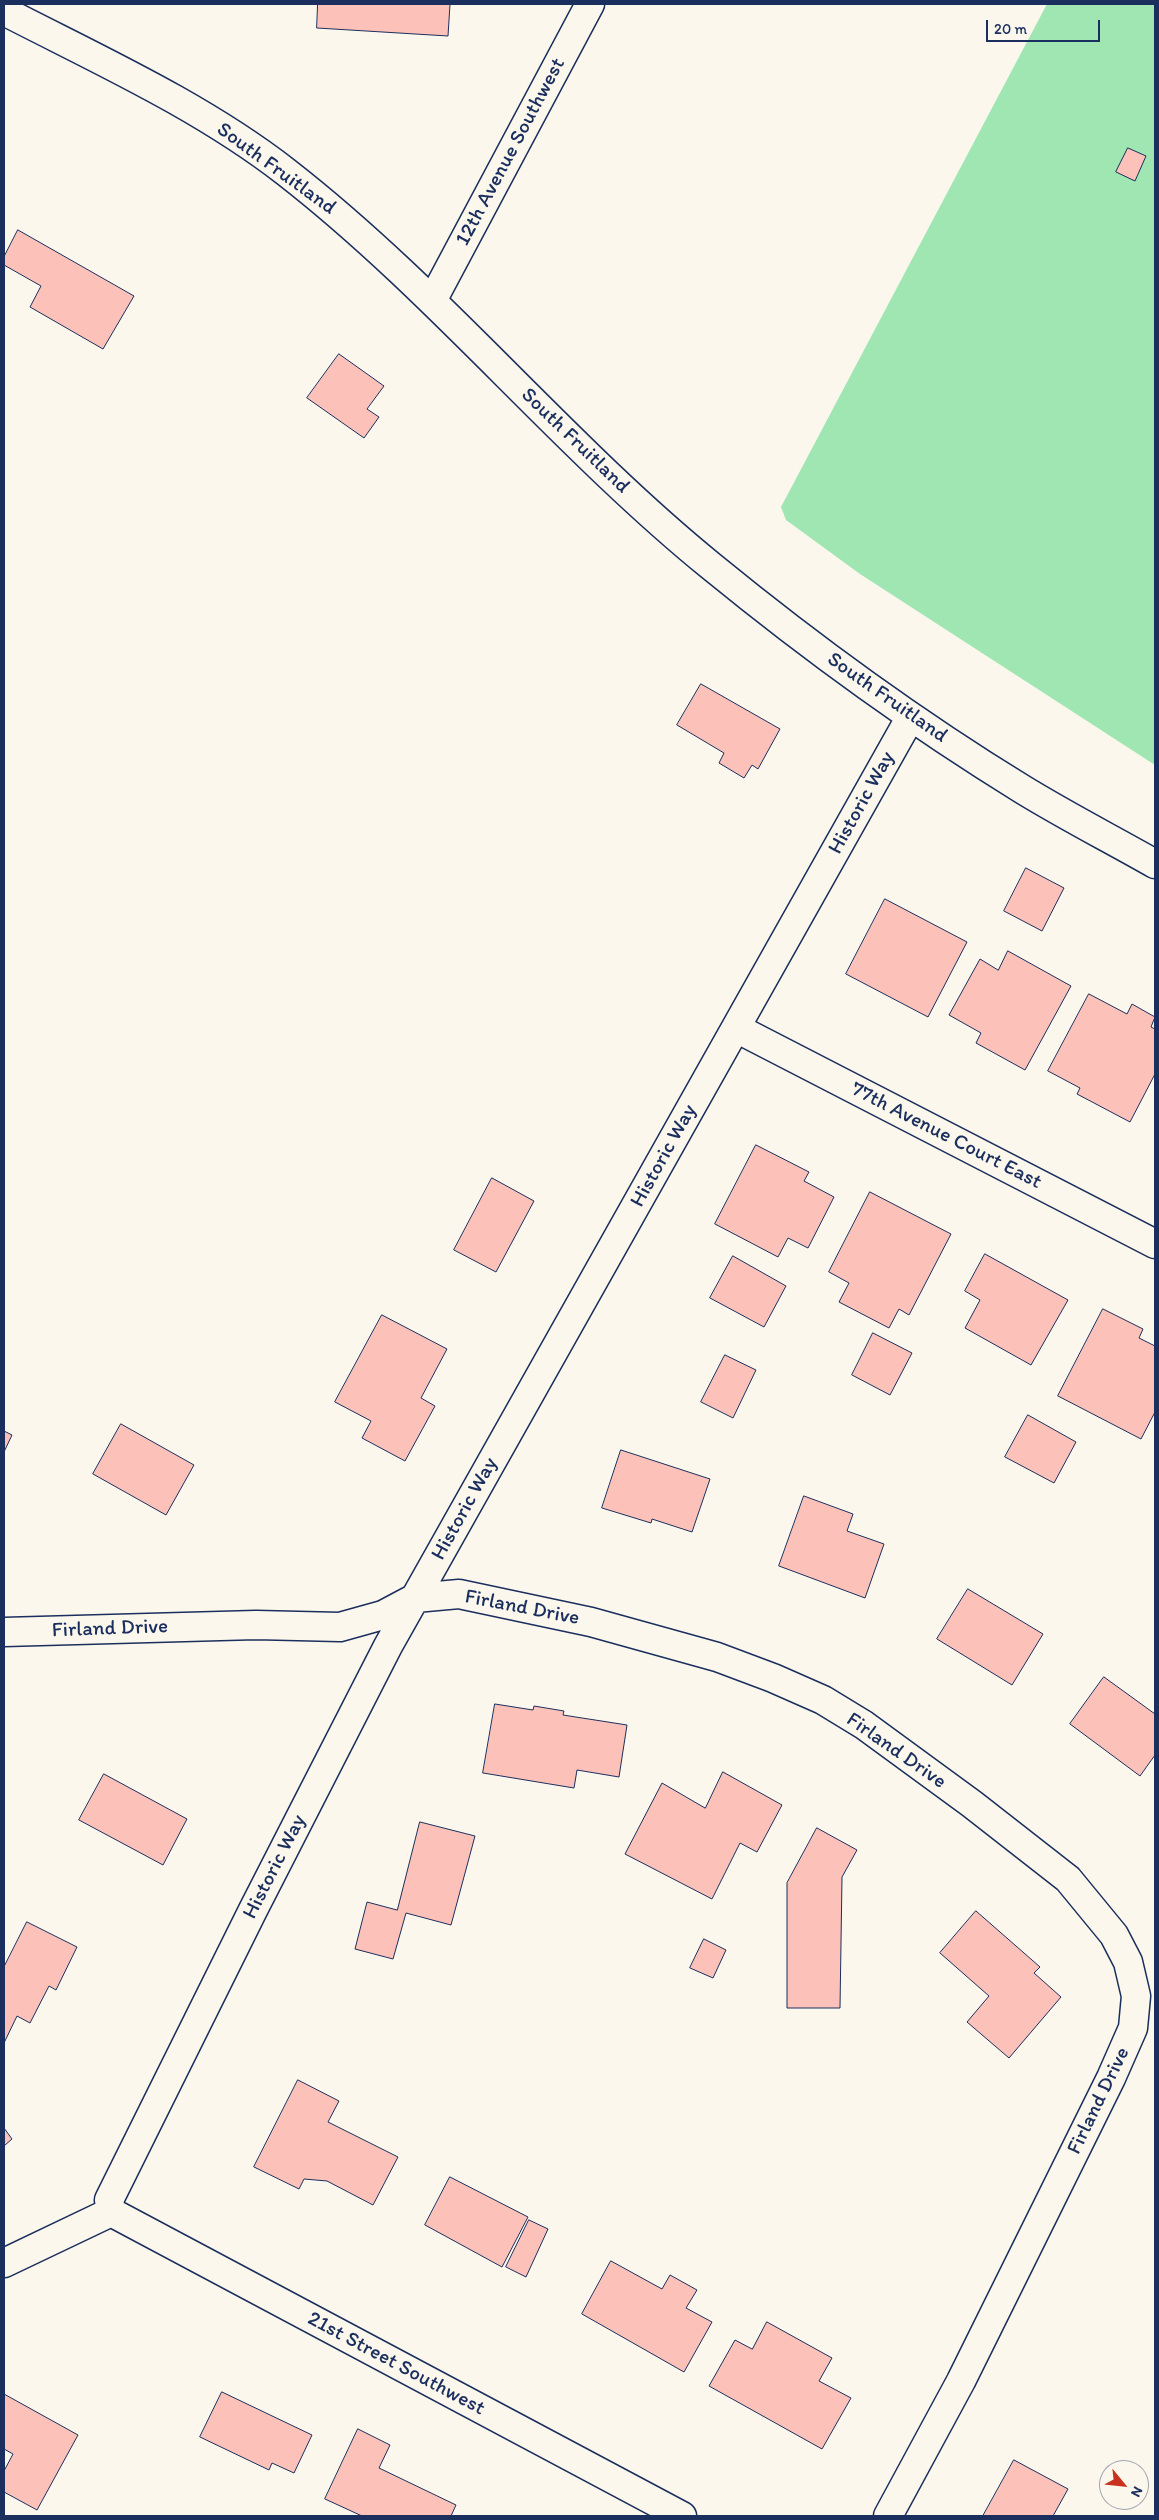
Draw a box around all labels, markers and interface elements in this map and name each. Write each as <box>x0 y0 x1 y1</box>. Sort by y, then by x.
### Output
scale bar <box>989 10 1103 42</box>
text: 20 m <box>994 20 1027 38</box>
street label: 12th Avenue Southwest <box>451 54 571 250</box>
street label: South Fruitland <box>212 117 340 221</box>
street label: South Fruitland <box>516 383 634 499</box>
street label: South Fruitland <box>822 647 952 749</box>
street label: Historic Way <box>823 747 901 859</box>
street label: 77th Avenue Court East <box>846 1077 1046 1195</box>
street label: Historic Way <box>625 1100 703 1212</box>
street label: Historic Way <box>426 1453 504 1565</box>
street label: Firland Drive <box>463 1585 581 1631</box>
street label: Firland Drive <box>51 1614 169 1644</box>
street label: Firland Drive <box>841 1707 951 1795</box>
street label: Historic Way <box>238 1811 312 1923</box>
street label: Firland Drive <box>1062 2043 1136 2159</box>
street label: 21st Street Southwest <box>303 2307 489 2421</box>
north arrow <box>1099 2460 1149 2510</box>
text: N <box>1127 2484 1147 2500</box>

